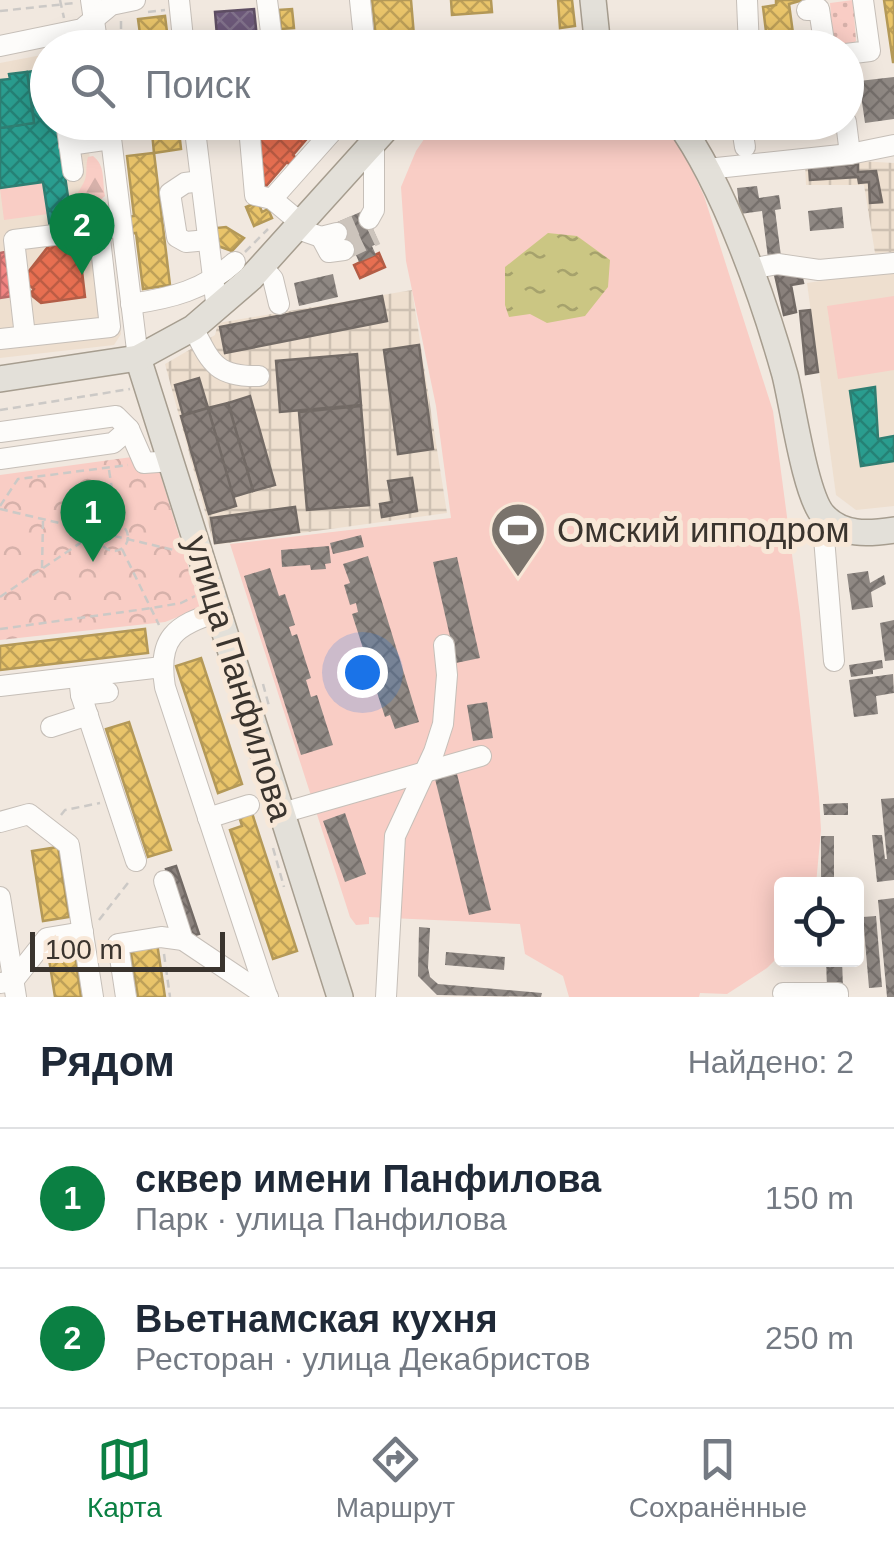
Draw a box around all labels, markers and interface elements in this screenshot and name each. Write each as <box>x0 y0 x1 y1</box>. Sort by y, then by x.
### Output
search box <box>30 30 864 140</box>
icon: search <box>65 58 120 113</box>
text: Поиск <box>145 64 250 106</box>
pin: 2 <box>49 192 114 275</box>
pin: 1 <box>61 480 126 562</box>
sports icon: Омский ипподром <box>488 500 548 579</box>
place label: Омский ипподром <box>557 510 850 549</box>
street label: улица Панфилова <box>178 531 302 826</box>
your location <box>337 647 388 698</box>
map controls <box>774 877 864 967</box>
button: locate <box>774 877 864 967</box>
scale bar <box>30 927 225 971</box>
text: 100 m <box>45 934 123 965</box>
text: Рядом <box>40 1038 175 1085</box>
text: Найдено: 2 <box>688 1044 854 1080</box>
text: сквер имени Панфилова <box>135 1158 601 1200</box>
text: 1 <box>64 1180 81 1216</box>
text: 150 m <box>765 1180 854 1216</box>
text: Парк · улица Панфилова <box>135 1201 507 1237</box>
text: Вьетнамская кухня <box>135 1298 498 1340</box>
text: 2 <box>64 1320 81 1356</box>
text: 250 m <box>765 1320 854 1356</box>
text: Ресторан · улица Декабристов <box>135 1341 590 1377</box>
tab: Карта <box>87 1432 162 1524</box>
tab: Маршрут <box>336 1432 455 1524</box>
tab: Сохранённые <box>629 1432 807 1524</box>

